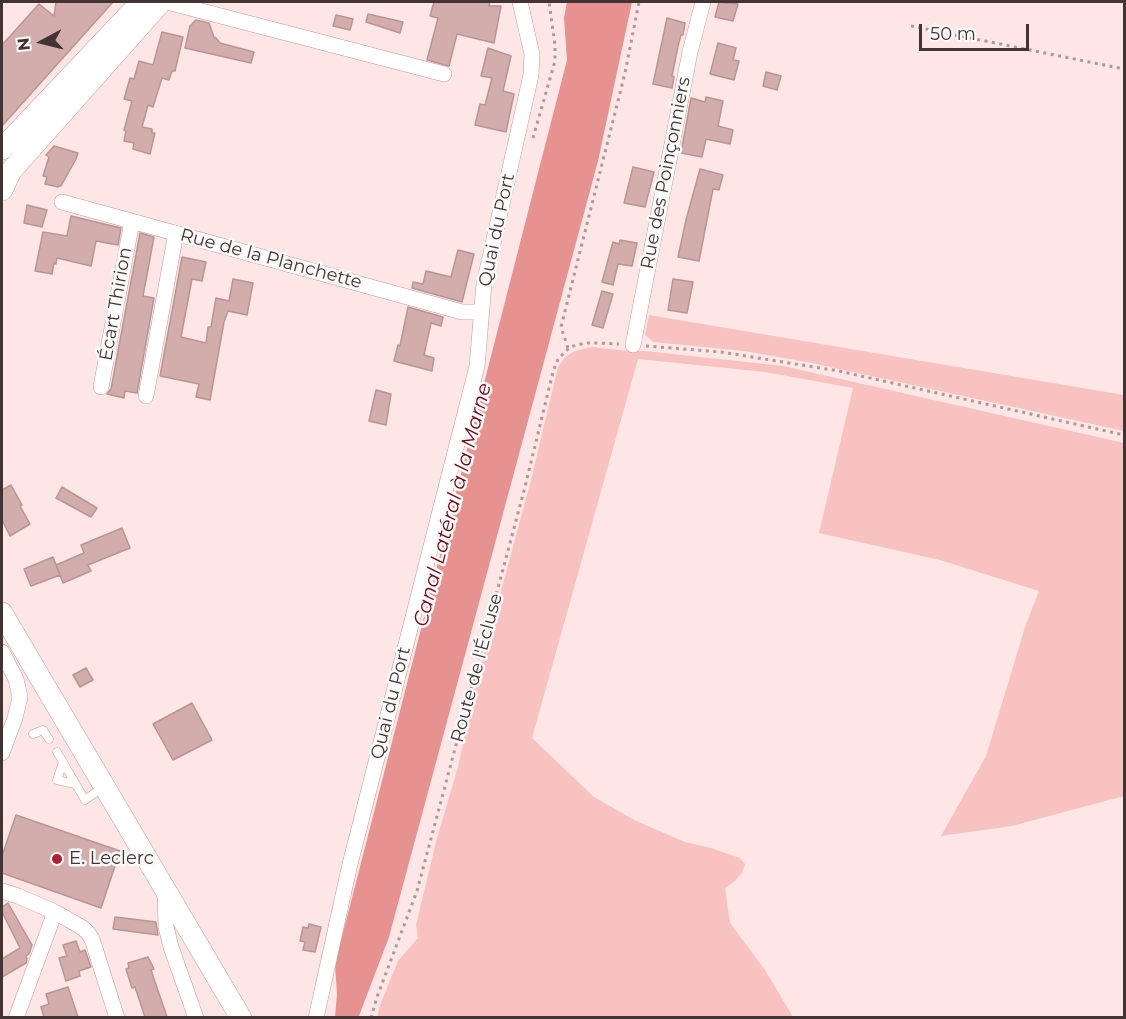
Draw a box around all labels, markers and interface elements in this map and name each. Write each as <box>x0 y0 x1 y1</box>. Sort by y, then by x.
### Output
north arrow <box>12 12 72 72</box>
scale bar <box>922 12 1032 50</box>
text: 50 m <box>930 23 976 45</box>
text: N <box>13 37 34 52</box>
street label: Rue des Poinçonniers <box>637 75 695 271</box>
street label: Quai du Port <box>474 171 520 289</box>
street label: Rue de la Planchette <box>178 224 364 294</box>
street label: Écart Thirion <box>95 246 137 362</box>
water label: Canal Latéral à la Marne <box>409 381 497 629</box>
street label: Route de l'Écluse <box>447 591 507 745</box>
street label: Quai du Port <box>367 645 415 761</box>
place label: E. Leclerc <box>69 848 154 870</box>
marker: E. Leclerc <box>50 852 64 866</box>

